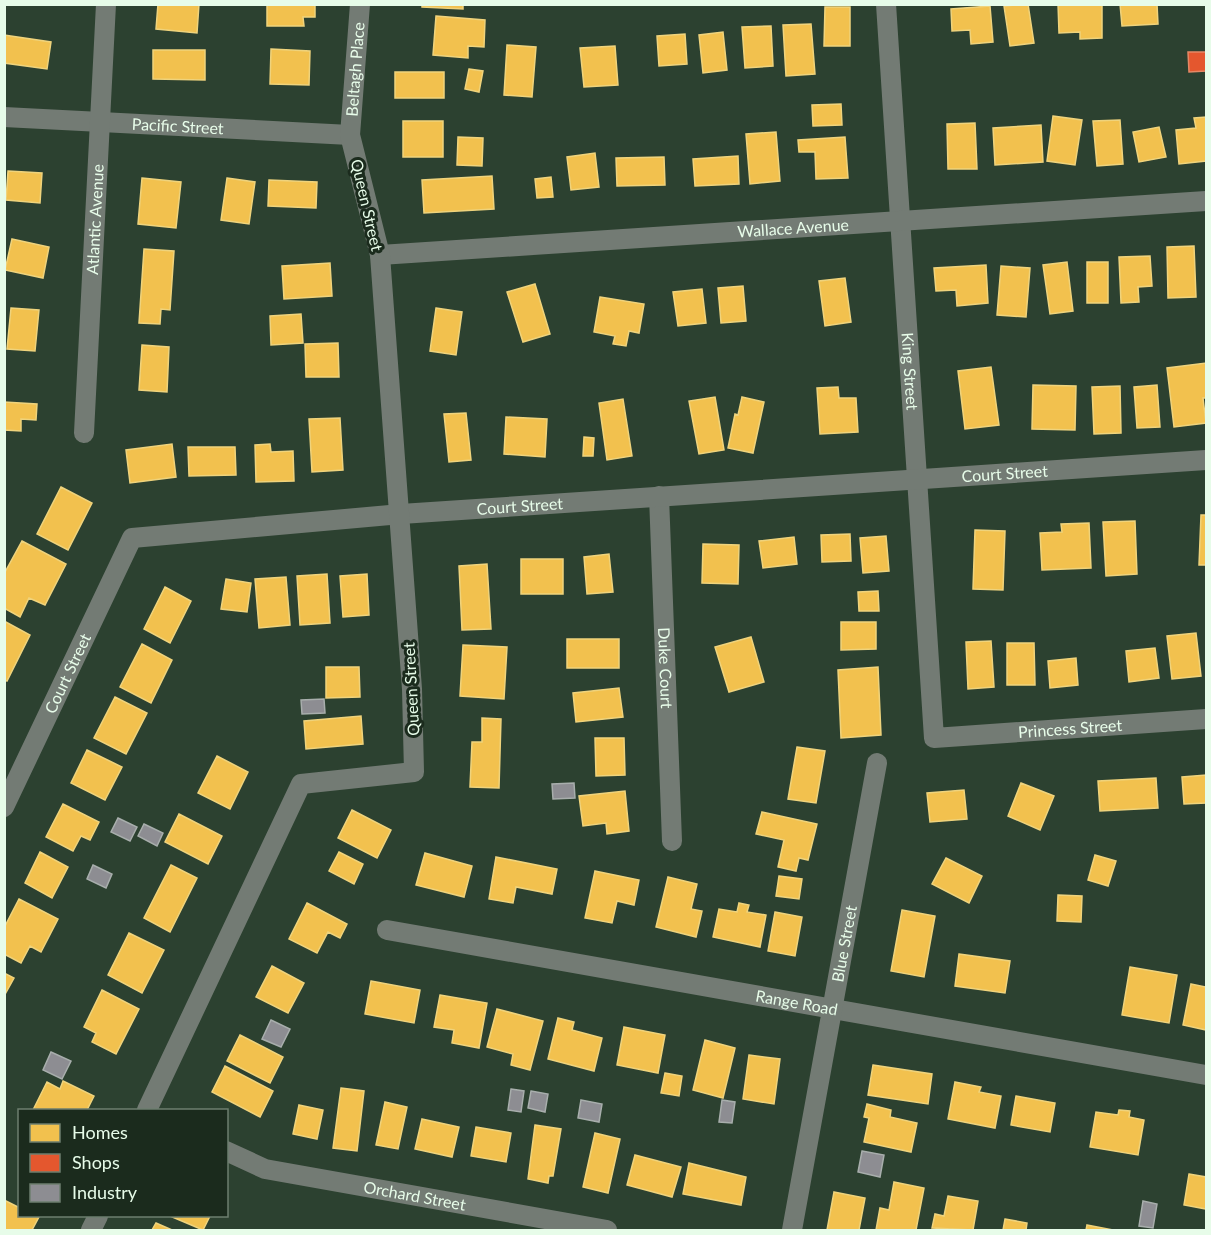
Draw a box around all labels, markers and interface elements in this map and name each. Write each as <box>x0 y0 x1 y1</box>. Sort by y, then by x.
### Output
street label: Beltagh Place <box>341 21 368 117</box>
street label: Pacific Street <box>131 114 224 137</box>
street label: Queen Street <box>348 157 387 253</box>
street label: Atlantic Avenue <box>82 163 107 275</box>
street label: Wallace Avenue <box>737 214 849 241</box>
street label: King Street <box>898 332 923 411</box>
street label: Court Street <box>961 461 1049 485</box>
street label: Court Street <box>476 493 564 518</box>
street label: Duke Court <box>655 627 677 709</box>
street label: Court Street <box>40 630 94 716</box>
street label: Queen Street <box>399 642 422 736</box>
street label: Princess Street <box>1017 715 1123 741</box>
street label: Blue Street <box>827 903 860 984</box>
street label: Range Road <box>754 985 839 1019</box>
legend <box>18 1109 228 1217</box>
text: Homes <box>72 1121 128 1143</box>
text: Shops <box>72 1151 120 1173</box>
street label: Orchard Street <box>362 1177 468 1214</box>
text: Industry <box>72 1181 138 1203</box>

